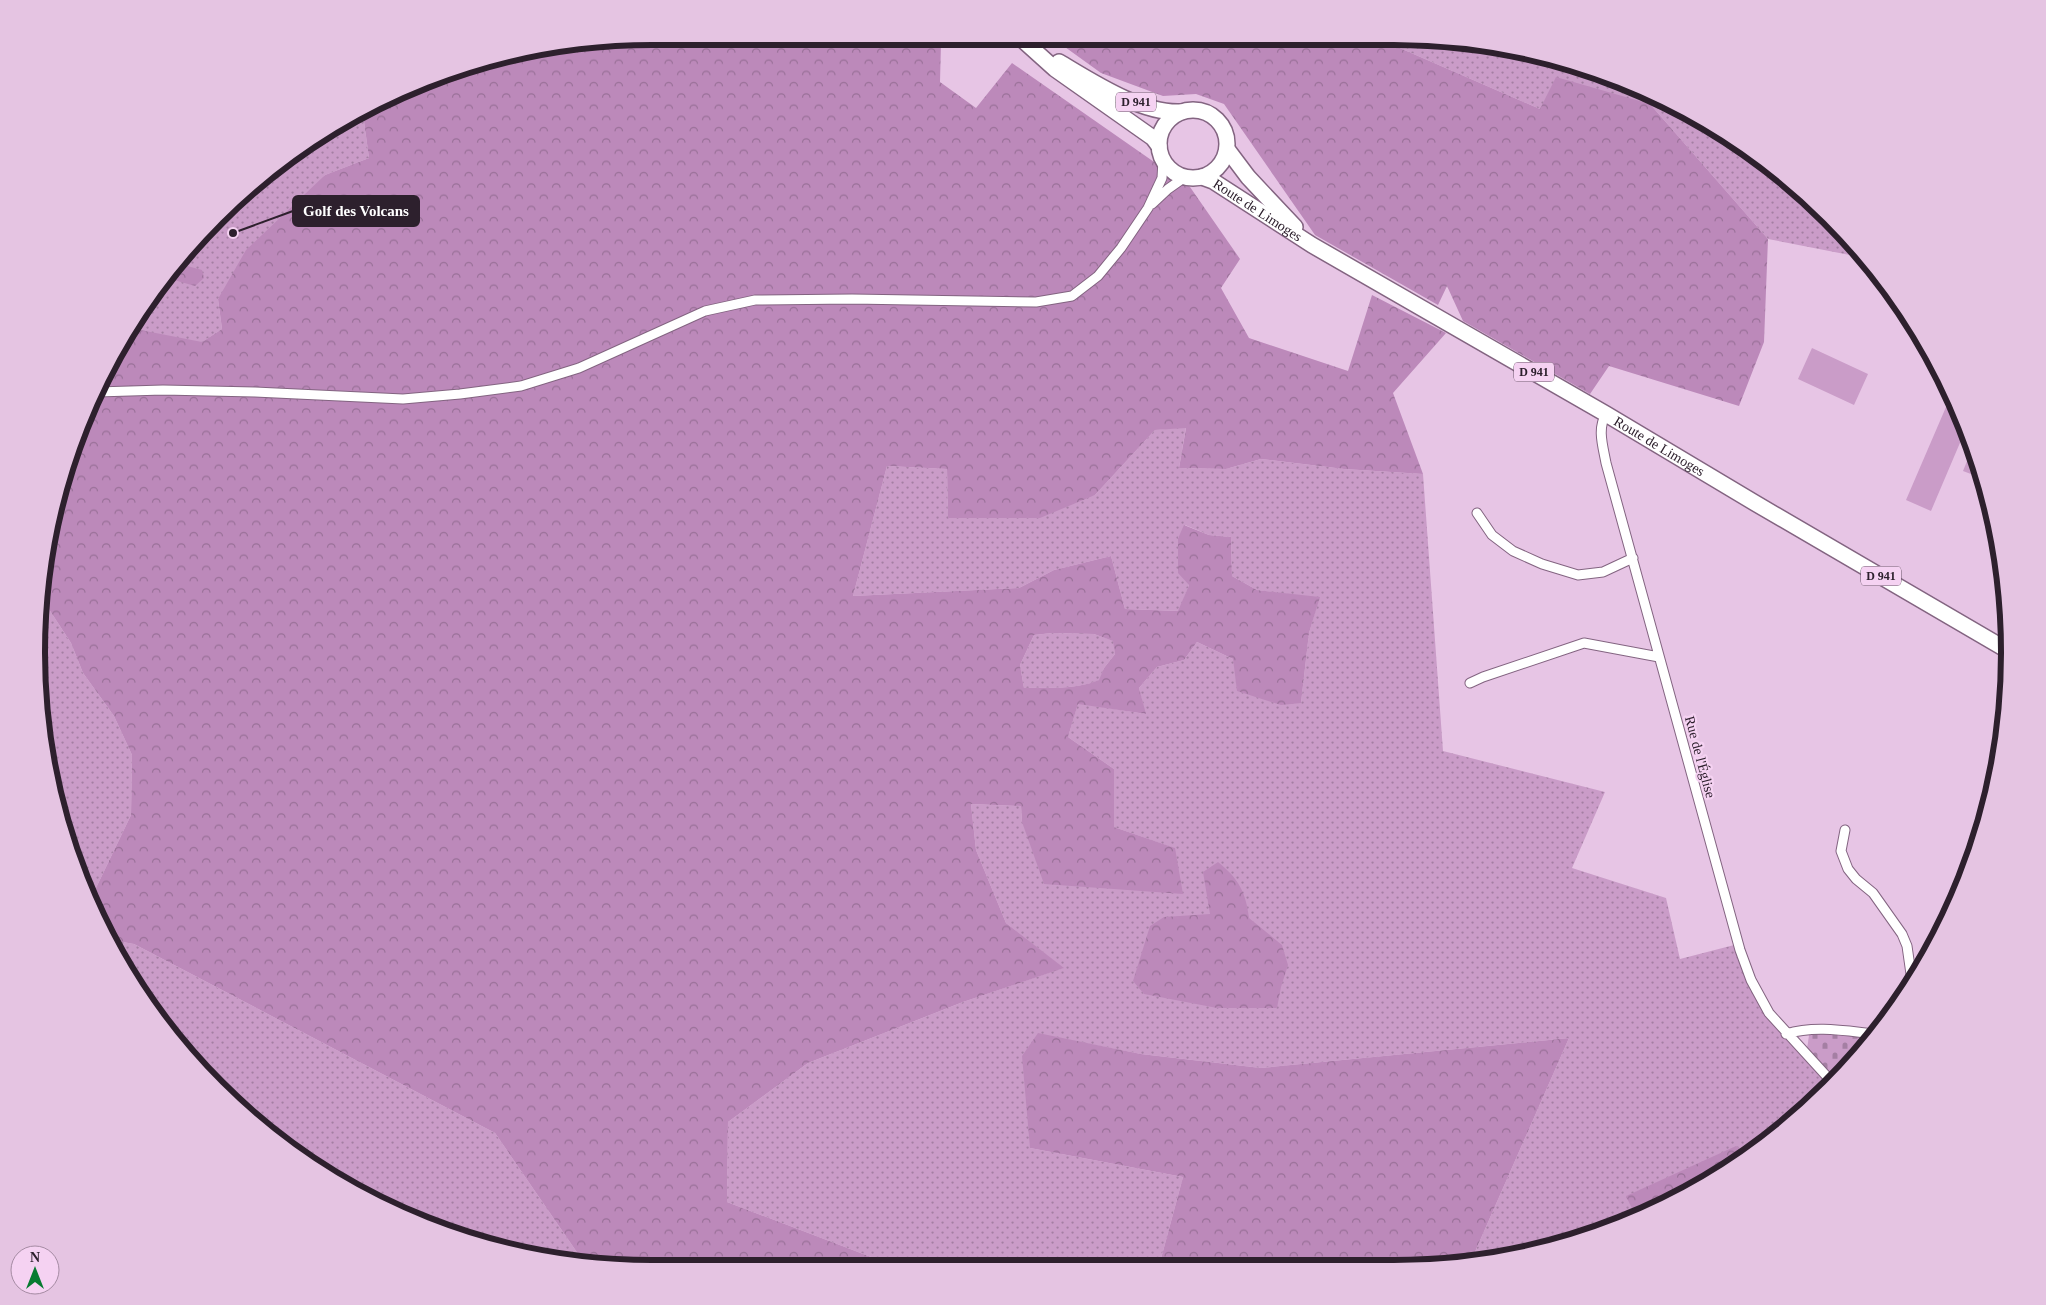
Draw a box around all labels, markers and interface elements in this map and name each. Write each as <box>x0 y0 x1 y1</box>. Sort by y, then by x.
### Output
road number: D 941 <box>1116 92 1156 111</box>
street label: Route de Limoges <box>1211 176 1305 244</box>
callout: Golf des Volcans <box>293 196 419 226</box>
text: Golf des Volcans <box>303 203 409 219</box>
road number: D 941 <box>1514 362 1554 382</box>
street label: Route de Limoges <box>1612 413 1707 479</box>
road number: D 941 <box>1861 566 1901 586</box>
street label: Rue de l'Église <box>1682 714 1719 800</box>
north arrow <box>10 1245 60 1295</box>
text: N <box>30 1250 40 1265</box>

